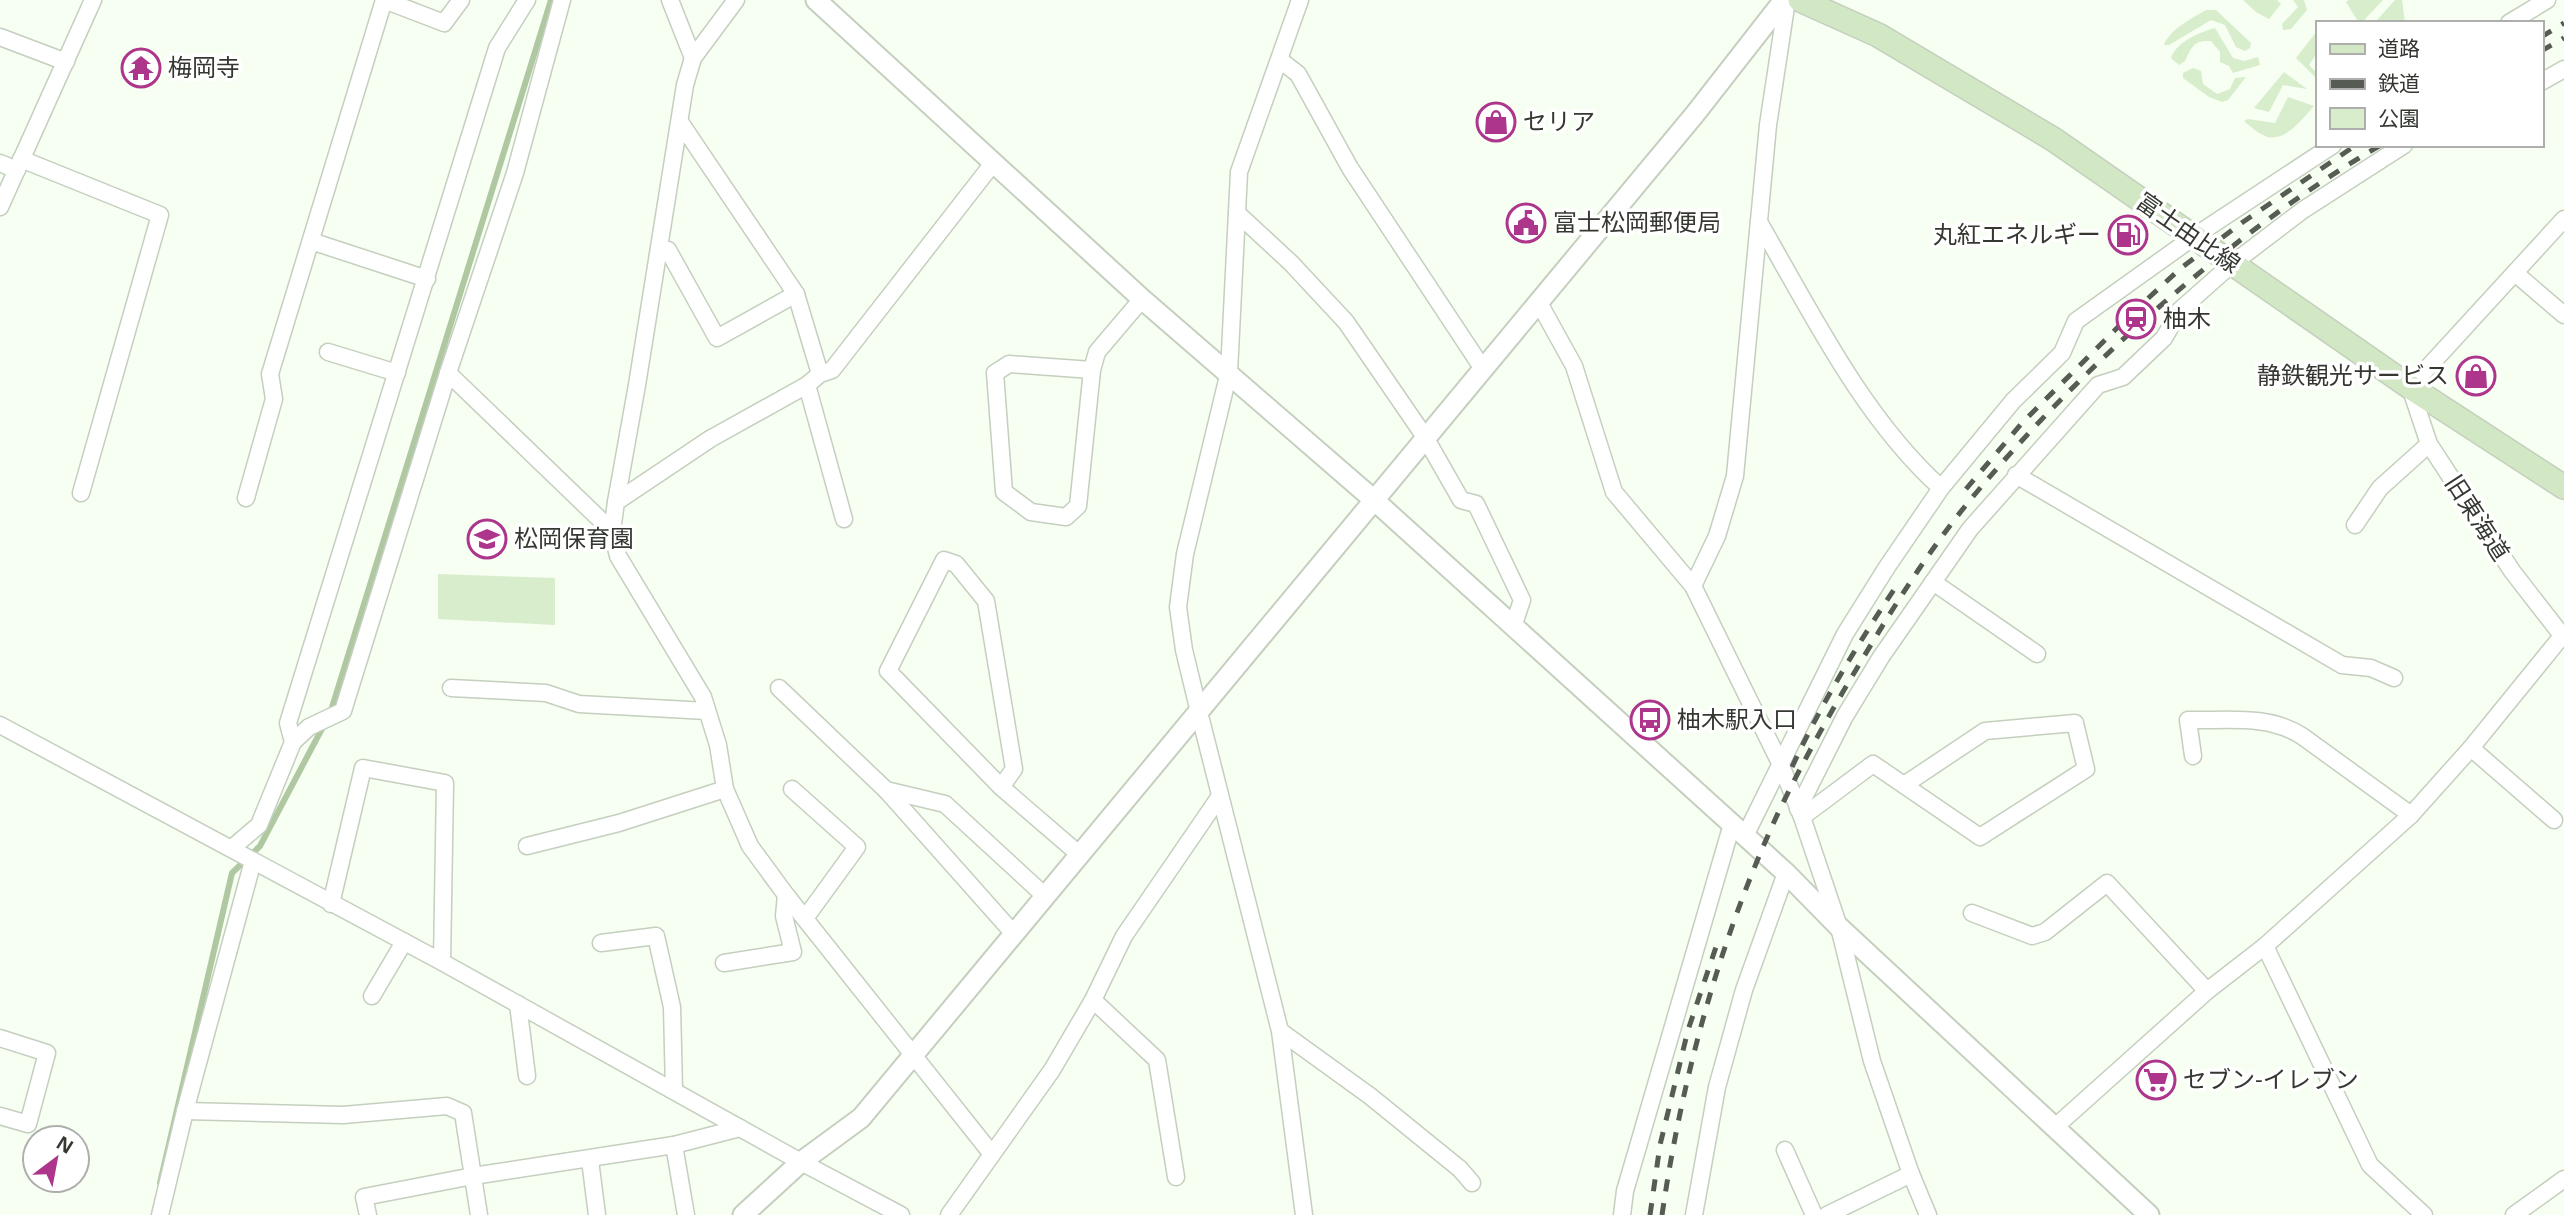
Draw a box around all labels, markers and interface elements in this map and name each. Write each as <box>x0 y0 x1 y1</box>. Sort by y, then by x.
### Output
legend <box>2316 21 2543 147</box>
text: 道路 <box>2378 34 2420 62</box>
temple icon: 梅岡寺 <box>120 47 162 89</box>
place label: 梅岡寺 <box>168 50 240 83</box>
text: 鉄道 <box>2378 69 2420 97</box>
shop icon: セリア <box>1475 101 1517 143</box>
place label: セリア <box>1523 104 1595 137</box>
text: 公園 <box>2378 104 2420 132</box>
street label: 富士由比線 <box>2130 184 2247 280</box>
public building icon: 富士松岡郵便局 <box>1505 202 1547 244</box>
place label: 富士松岡郵便局 <box>1553 205 1721 238</box>
fuel station icon: 丸紅エネルギー <box>2107 214 2149 256</box>
place label: 丸紅エネルギー <box>1933 217 2101 250</box>
station icon: 柚木 <box>2115 298 2157 340</box>
place label: 柚木 <box>2163 301 2211 334</box>
shop icon: 静鉄観光サービス <box>2455 355 2497 397</box>
place label: 静鉄観光サービス <box>2257 358 2449 391</box>
street label: 旧東海道 <box>2438 468 2518 566</box>
school or university icon: 松岡保育園 <box>466 518 508 560</box>
place label: 松岡保育園 <box>514 521 634 554</box>
bus stop icon: 柚木駅入口 <box>1629 699 1671 741</box>
place label: 柚木駅入口 <box>1677 702 1797 735</box>
supermarket icon: セブン-イレブン <box>2135 1059 2177 1101</box>
place label: セブン-イレブン <box>2183 1062 2359 1095</box>
north arrow <box>21 1124 91 1194</box>
text: N <box>52 1129 78 1160</box>

